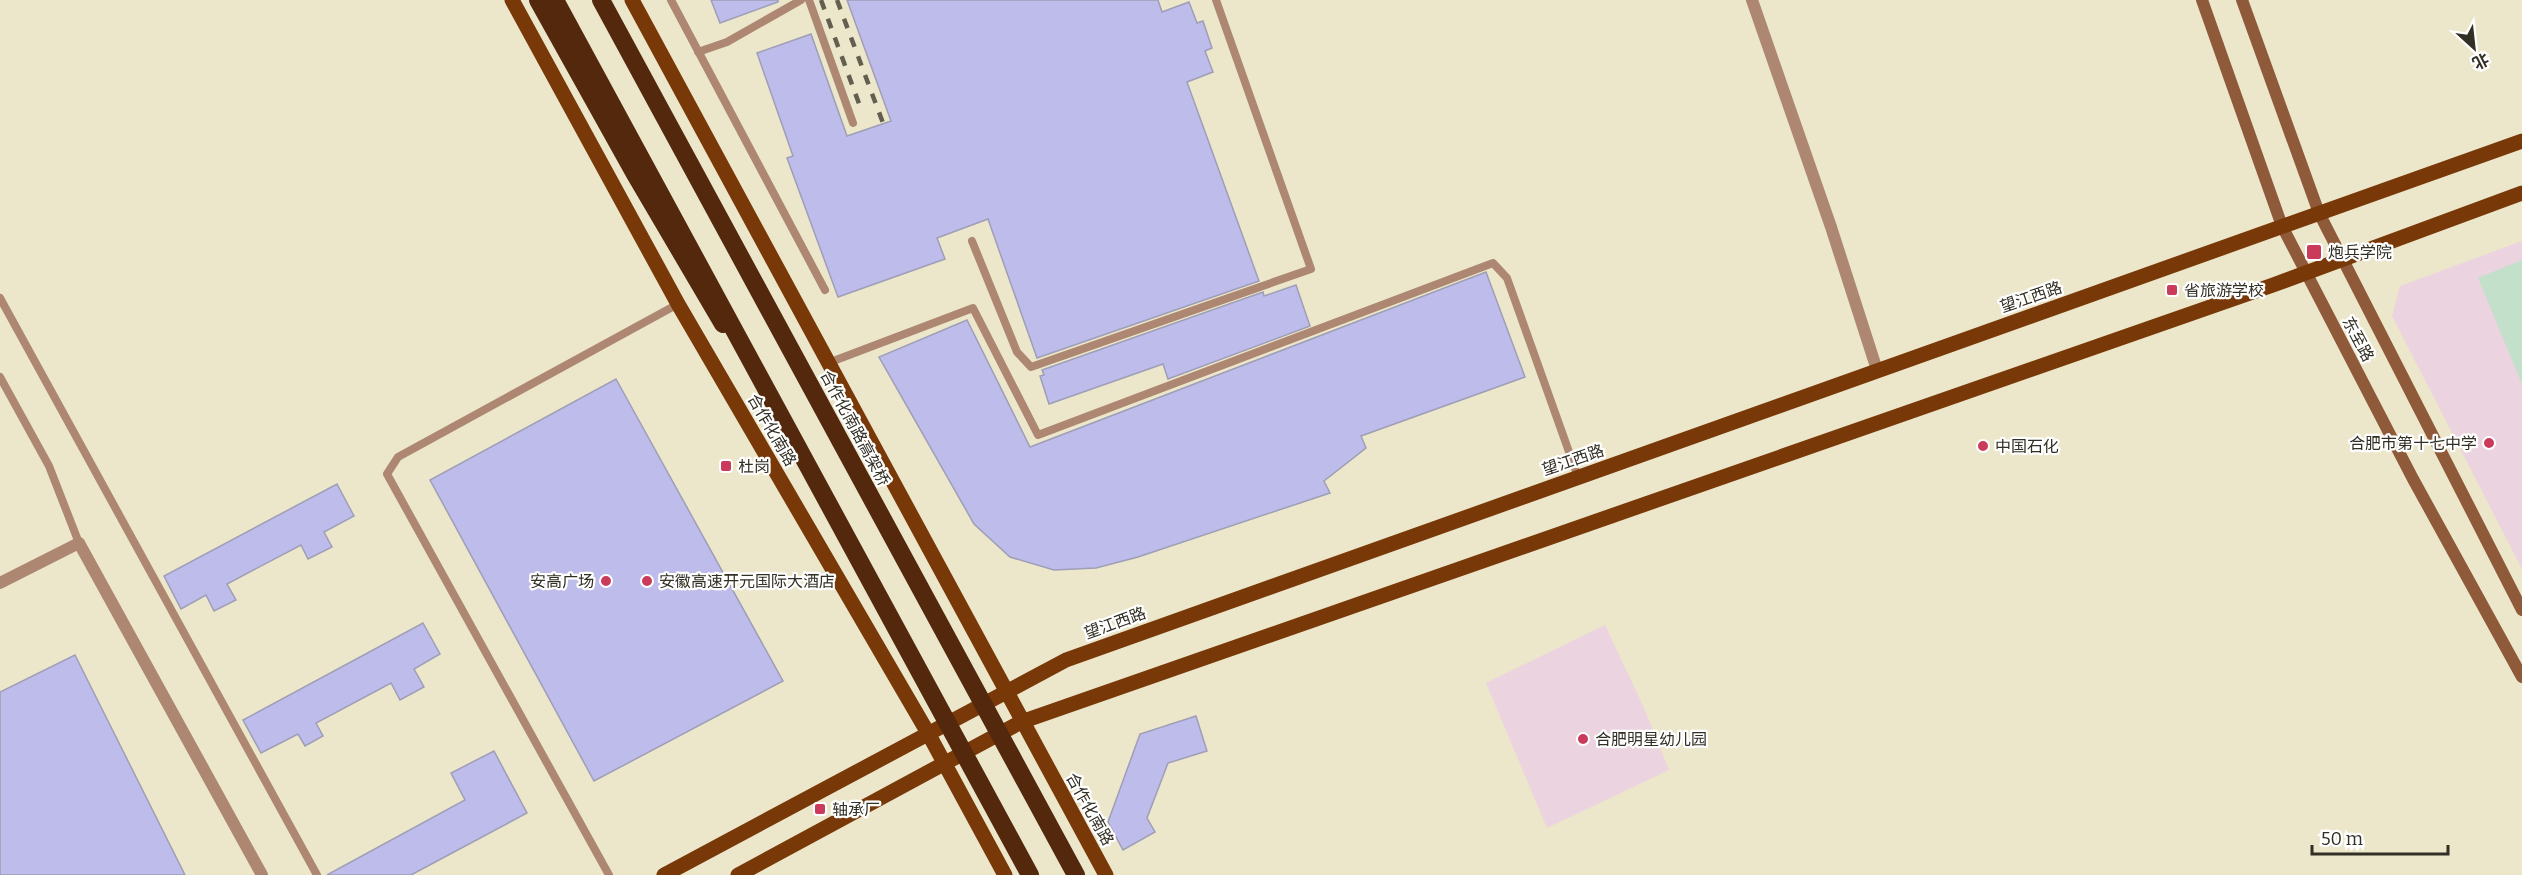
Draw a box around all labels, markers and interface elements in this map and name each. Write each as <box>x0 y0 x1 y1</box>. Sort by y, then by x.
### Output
north arrow <box>2444 18 2504 78</box>
text: 北 <box>2469 49 2492 73</box>
marker: 炮兵学院 <box>2305 243 2323 261</box>
place label: 炮兵学院 <box>2328 243 2392 262</box>
street label: 望江西路 <box>1998 278 2064 316</box>
place label: 省旅游学校 <box>2184 281 2264 300</box>
marker: 省旅游学校 <box>2165 283 2179 297</box>
street label: 东至路 <box>2338 313 2378 365</box>
street label: 合作化南路高架桥 <box>817 367 893 489</box>
street label: 合作化南路 <box>744 391 800 469</box>
place label: 合肥市第十七中学 <box>2349 434 2477 453</box>
marker: 合肥市第十七中学 <box>2482 436 2496 450</box>
place label: 中国石化 <box>1995 437 2059 456</box>
marker: 中国石化 <box>1976 439 1990 453</box>
street label: 望江西路 <box>1540 441 1606 479</box>
place label: 杜岗 <box>738 457 770 476</box>
marker: 杜岗 <box>719 459 733 473</box>
place label: 安高广场 <box>530 572 594 591</box>
place label: 安徽高速开元国际大酒店 <box>659 572 835 591</box>
marker: 安高广场 <box>599 574 613 588</box>
marker: 安徽高速开元国际大酒店 <box>640 574 654 588</box>
street label: 望江西路 <box>1082 603 1148 643</box>
place label: 合肥明星幼儿园 <box>1595 730 1707 749</box>
marker: 合肥明星幼儿园 <box>1576 732 1590 746</box>
street label: 合作化南路 <box>1062 769 1118 849</box>
place label: 轴承厂 <box>832 800 880 819</box>
marker: 轴承厂 <box>813 802 827 816</box>
scale bar <box>2312 818 2448 856</box>
text: 50 m <box>2321 828 2363 850</box>

